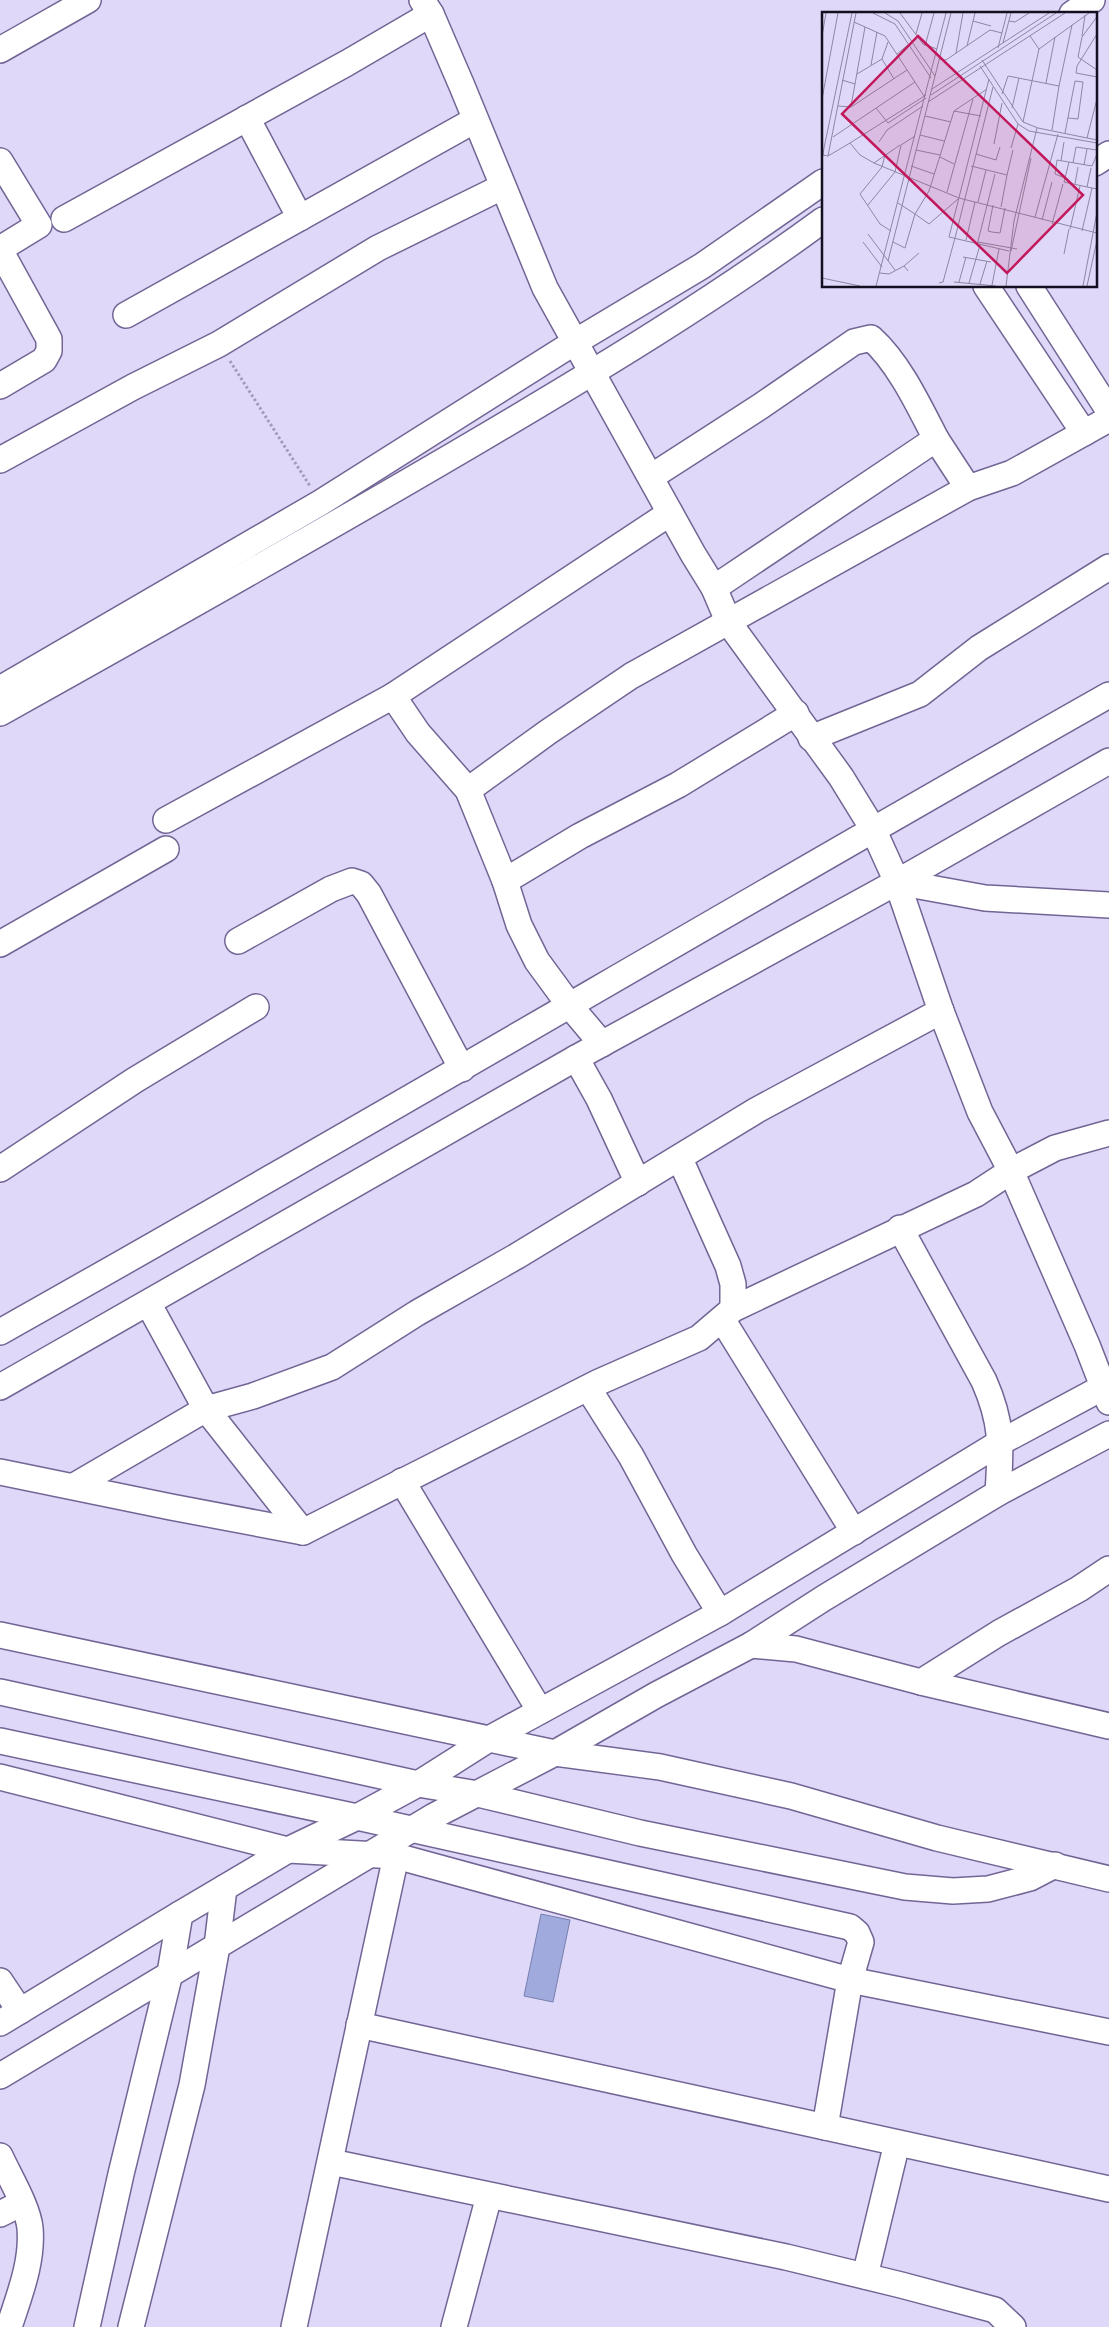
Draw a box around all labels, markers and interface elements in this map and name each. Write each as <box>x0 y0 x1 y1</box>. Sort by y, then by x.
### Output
inset map <box>822 12 1096 288</box>

